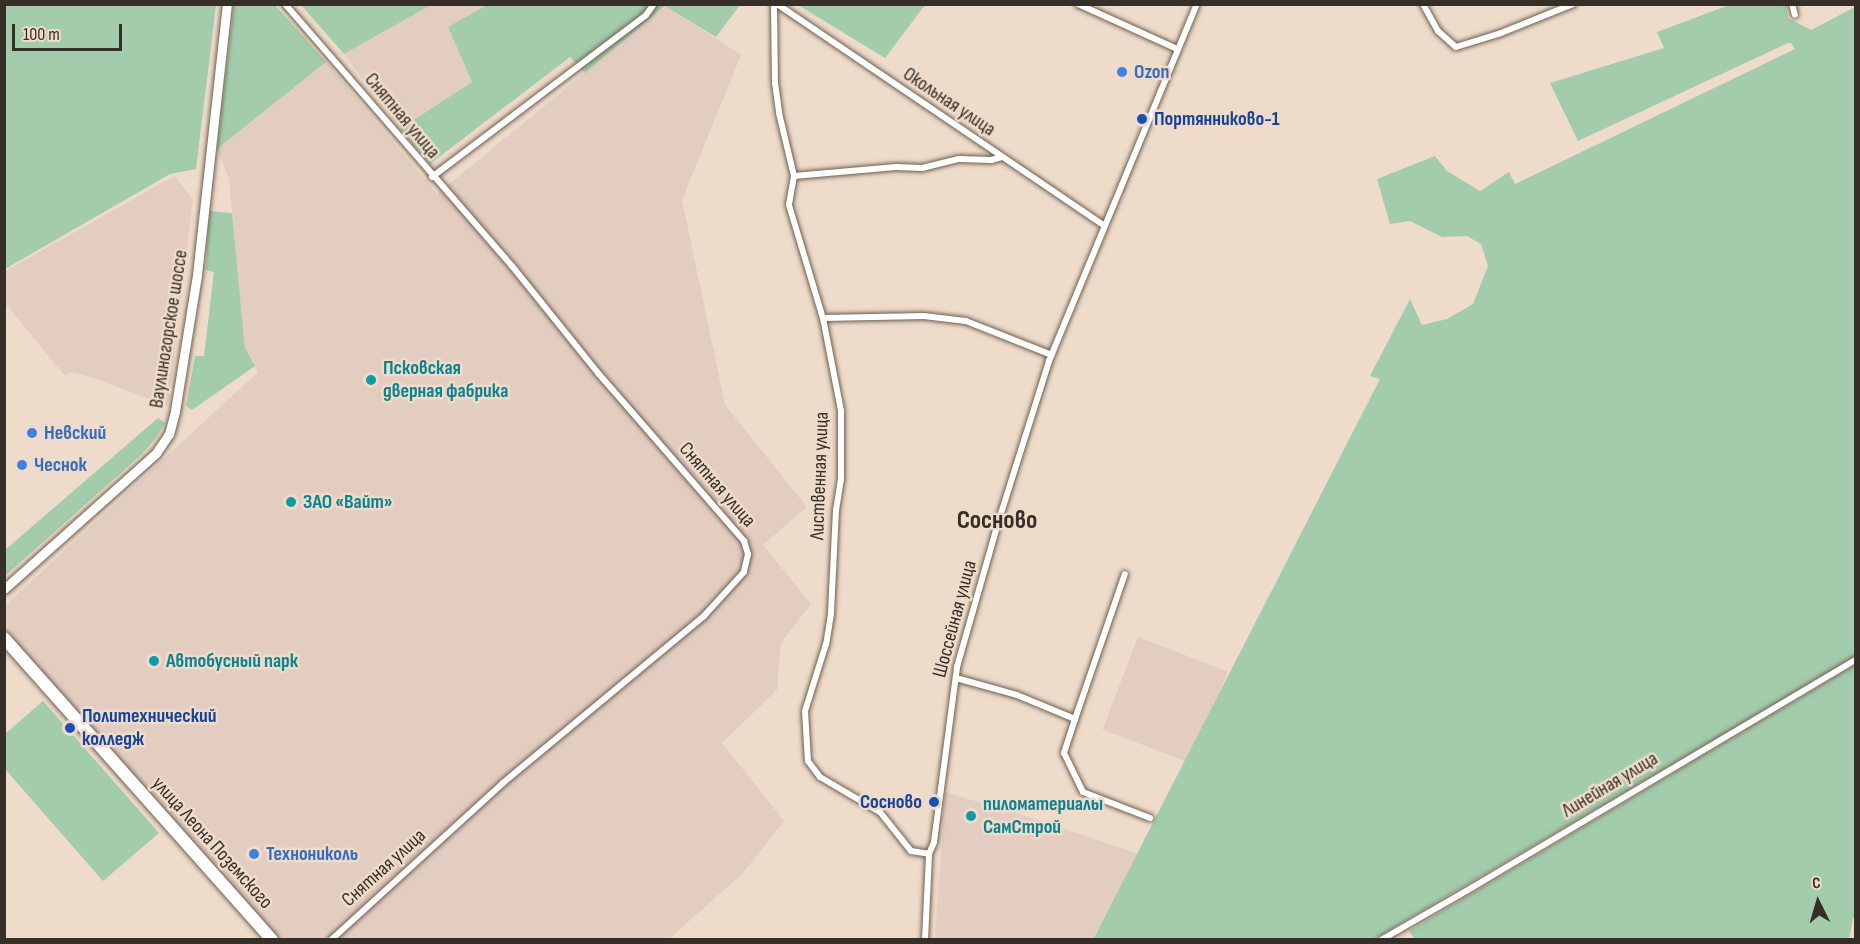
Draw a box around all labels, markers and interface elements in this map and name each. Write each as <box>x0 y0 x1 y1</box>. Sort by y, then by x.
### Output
scale bar <box>15 12 124 50</box>
text: 100 m <box>23 24 60 45</box>
place label: Ozon <box>1134 60 1169 84</box>
street label: Окольная улица <box>898 62 1000 142</box>
marker: Ozon <box>1115 65 1129 79</box>
street label: Снятная улица <box>359 68 445 164</box>
place label: Портянниково-1 <box>1154 107 1280 131</box>
marker: Портянниково-1 <box>1135 112 1149 126</box>
street label: Ваулиногорское шоссе <box>145 248 193 410</box>
place label: Псковская дверная фабрика <box>383 356 508 403</box>
marker: Псковская дверная фабрика <box>364 373 378 387</box>
street label: Лиственная улица <box>806 411 834 541</box>
place label: Невский <box>44 421 106 445</box>
marker: Невский <box>25 426 39 440</box>
street label: Снятная улица <box>674 438 760 532</box>
place label: Чеснок <box>34 453 87 477</box>
marker: Чеснок <box>15 458 29 472</box>
place label: ЗАО «Вайт» <box>303 490 393 514</box>
marker: ЗАО «Вайт» <box>284 495 298 509</box>
district label: Сосново <box>957 505 1037 537</box>
street label: Шоссейная улица <box>928 558 982 680</box>
place label: Автобусный парк <box>166 649 298 673</box>
marker: Автобусный парк <box>147 654 161 668</box>
place label: Политехнический колледж <box>82 704 217 751</box>
marker: Политехнический колледж <box>63 721 77 735</box>
street label: Линейная улица <box>1558 747 1662 823</box>
street label: улица Леона Поземского <box>146 772 278 914</box>
place label: Сосново <box>860 790 922 814</box>
place label: пиломатериалы СамСтрой <box>983 792 1103 839</box>
marker: Сосново <box>927 795 941 809</box>
marker: пиломатериалы СамСтрой <box>964 809 978 823</box>
street label: Снятная улица <box>337 824 431 912</box>
place label: Технониколь <box>266 842 358 866</box>
marker: Технониколь <box>247 847 261 861</box>
north arrow <box>1788 872 1848 932</box>
text: С <box>1811 874 1821 893</box>

